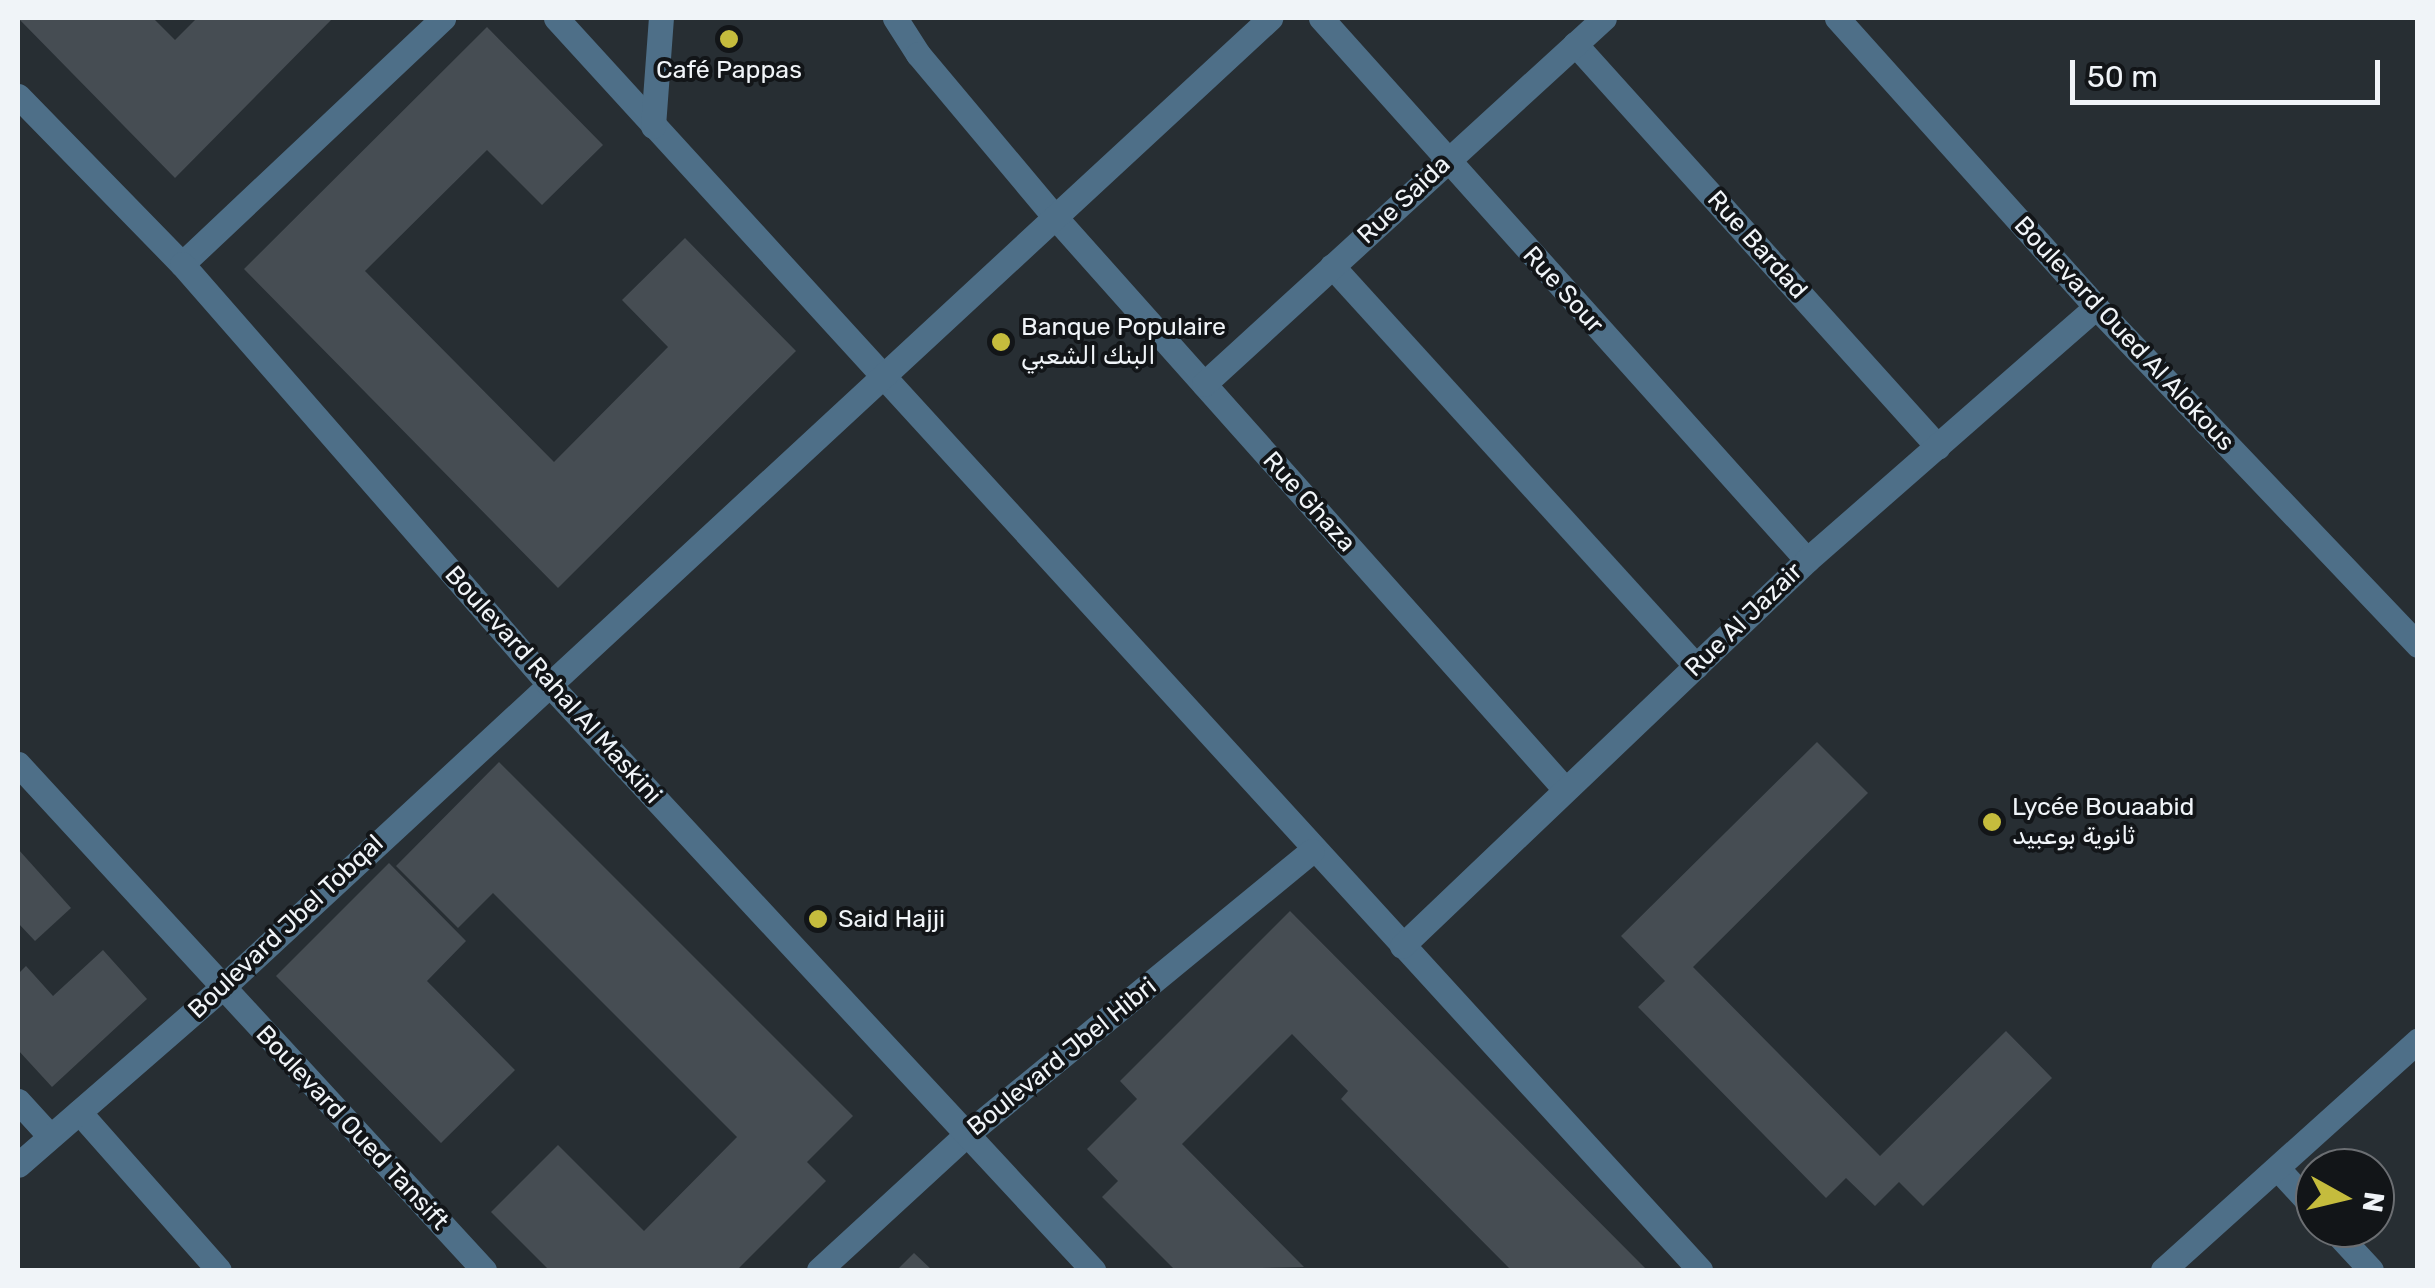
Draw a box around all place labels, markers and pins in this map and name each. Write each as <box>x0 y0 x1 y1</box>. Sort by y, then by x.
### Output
marker: Café Pappas <box>718 28 740 50</box>
place label: Café Pappas <box>656 55 802 85</box>
place label: Banque Populaire البنك الشعبي <box>1021 313 1226 372</box>
marker: Banque Populaire البنك الشعبي <box>990 331 1012 353</box>
place label: Lycée Bouaabid ثانوية بوعبيد <box>2012 793 2194 852</box>
marker: Lycée Bouaabid ثانوية بوعبيد <box>1981 811 2003 833</box>
place label: Said Hajji <box>838 904 945 934</box>
marker: Said Hajji <box>807 908 829 930</box>

